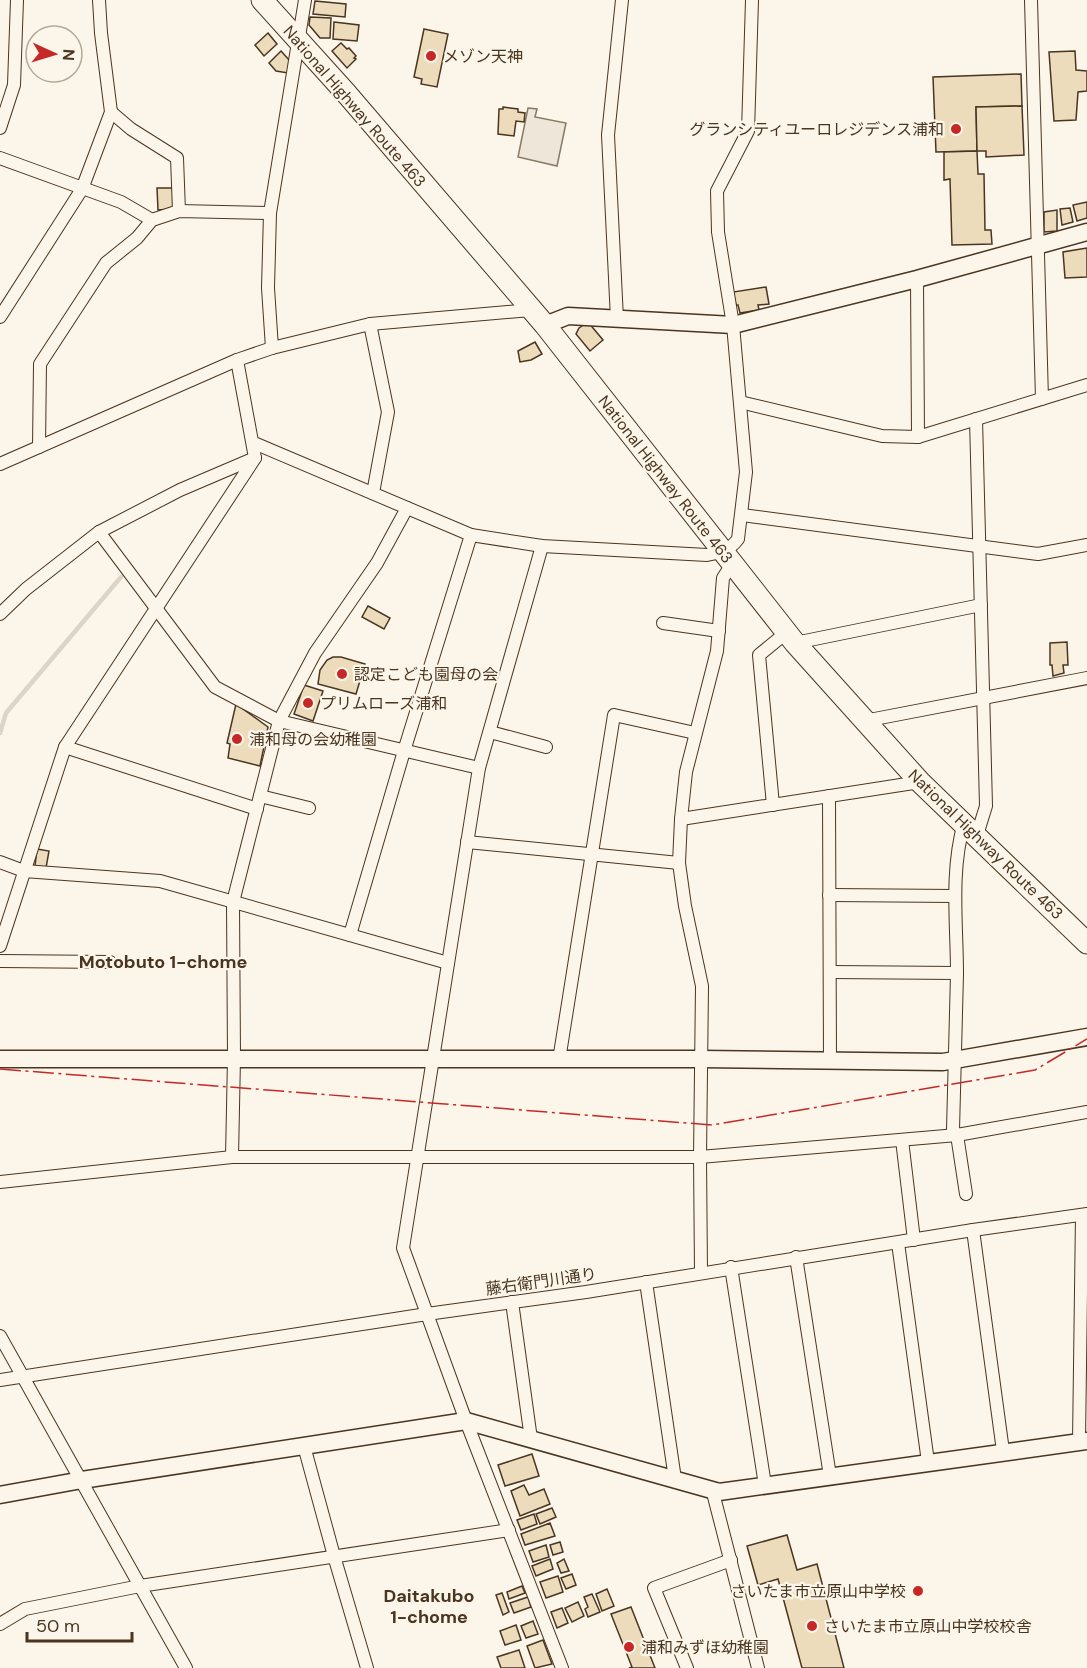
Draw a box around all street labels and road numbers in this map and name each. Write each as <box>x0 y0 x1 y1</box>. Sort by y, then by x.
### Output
street label: National Highway Route 463 <box>279 21 431 192</box>
street label: National Highway Route 463 <box>593 391 738 568</box>
street label: National Highway Route 463 <box>904 765 1068 924</box>
street label: 藤右衛門川通り <box>484 1263 598 1300</box>

